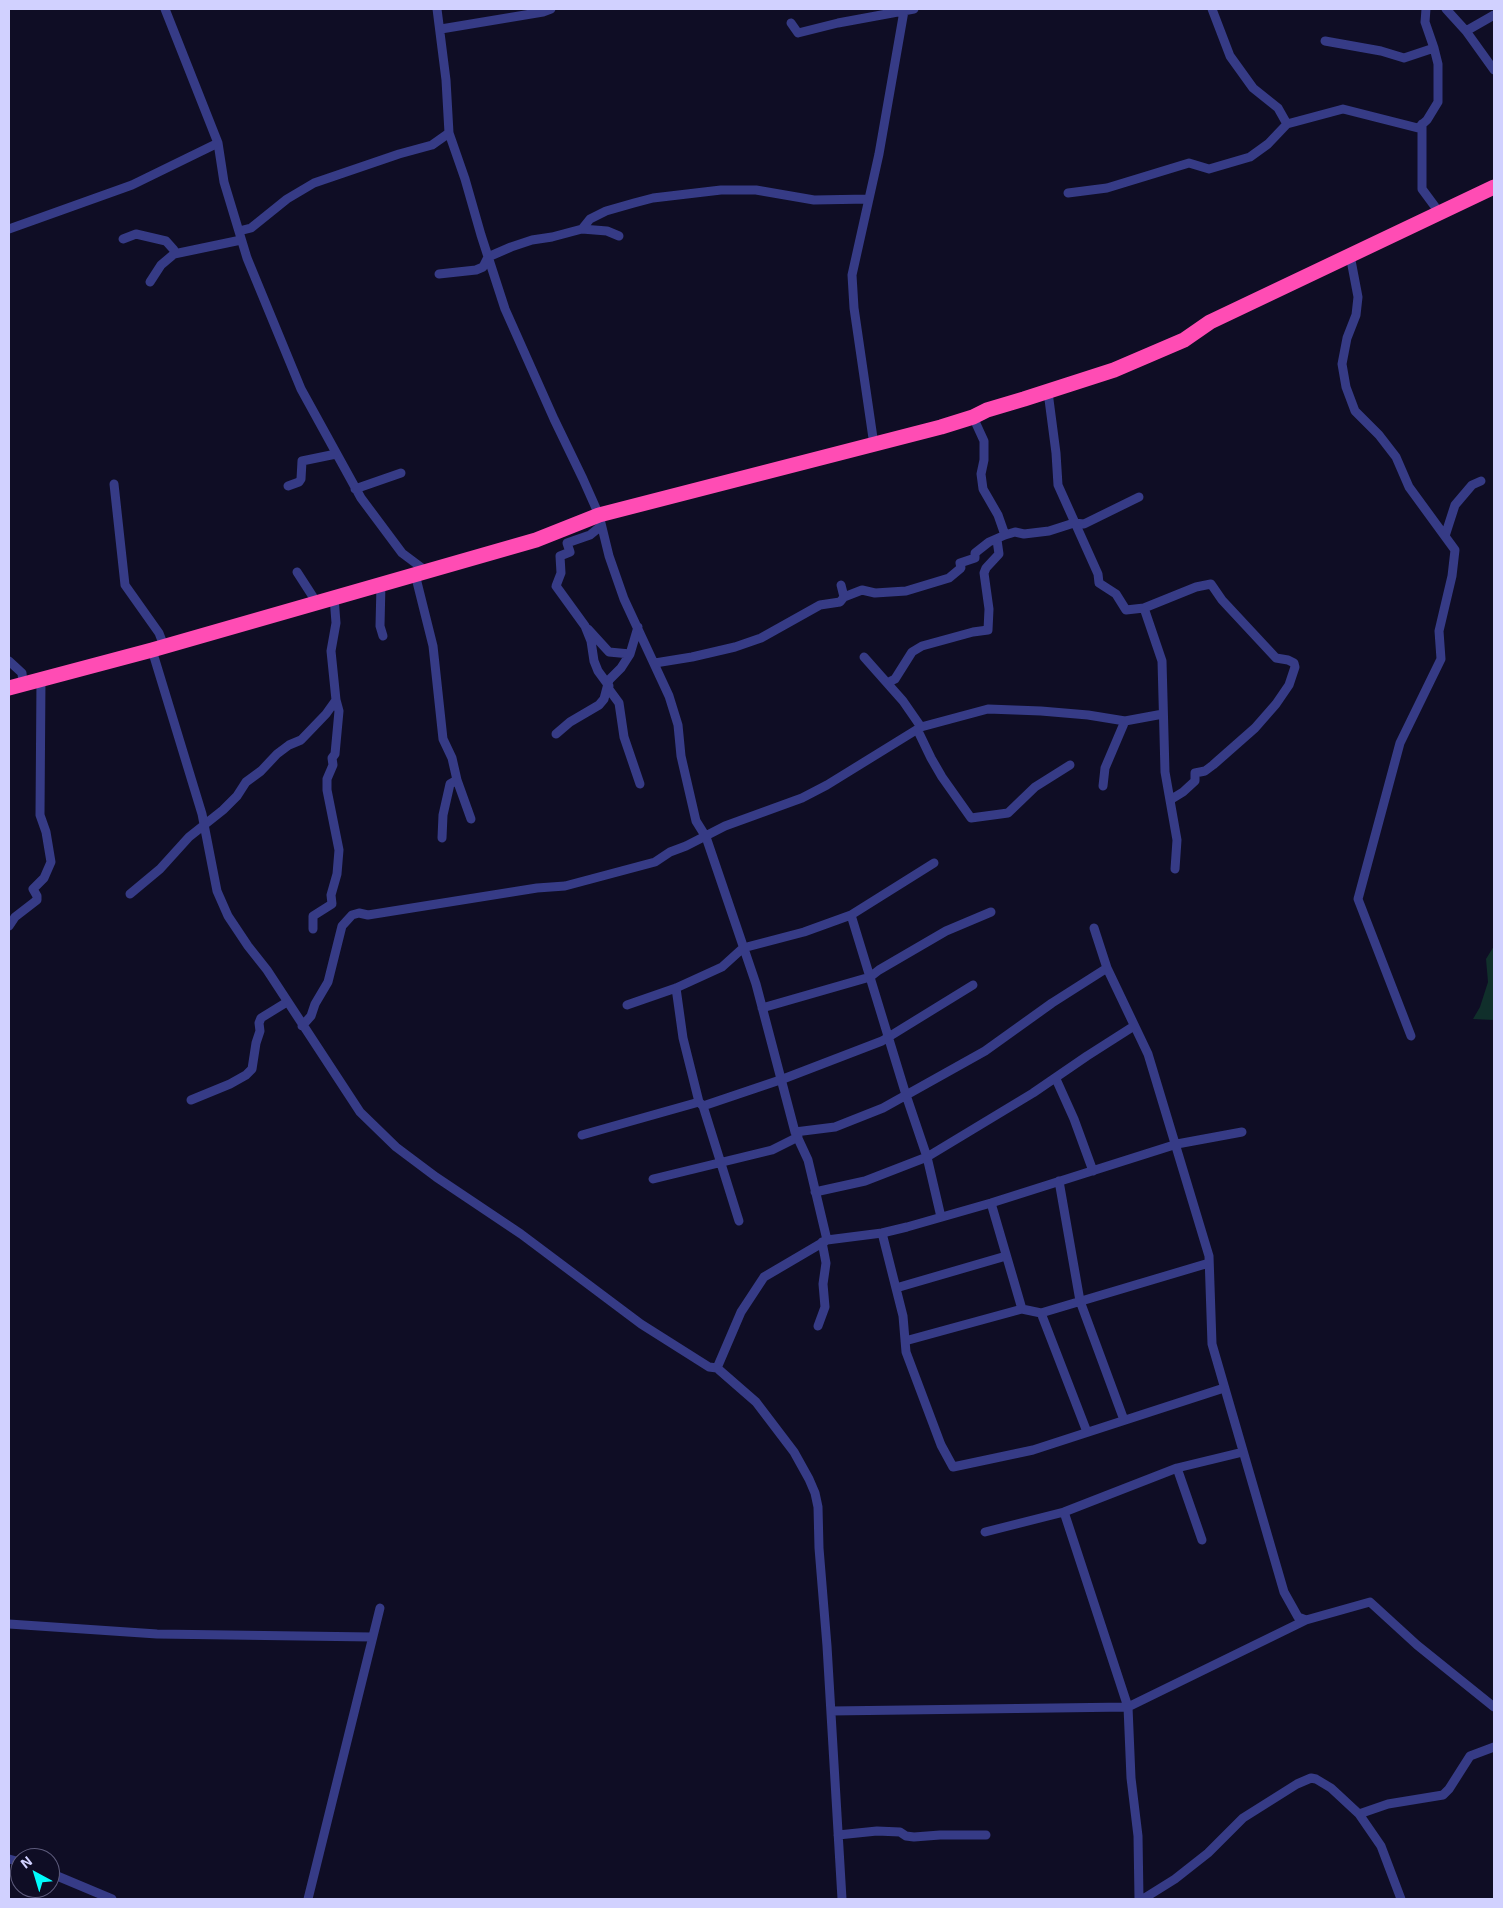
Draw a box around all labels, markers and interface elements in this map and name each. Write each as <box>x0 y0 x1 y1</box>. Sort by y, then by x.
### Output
north arrow <box>10 1848 60 1898</box>
text: N <box>17 1852 35 1872</box>

